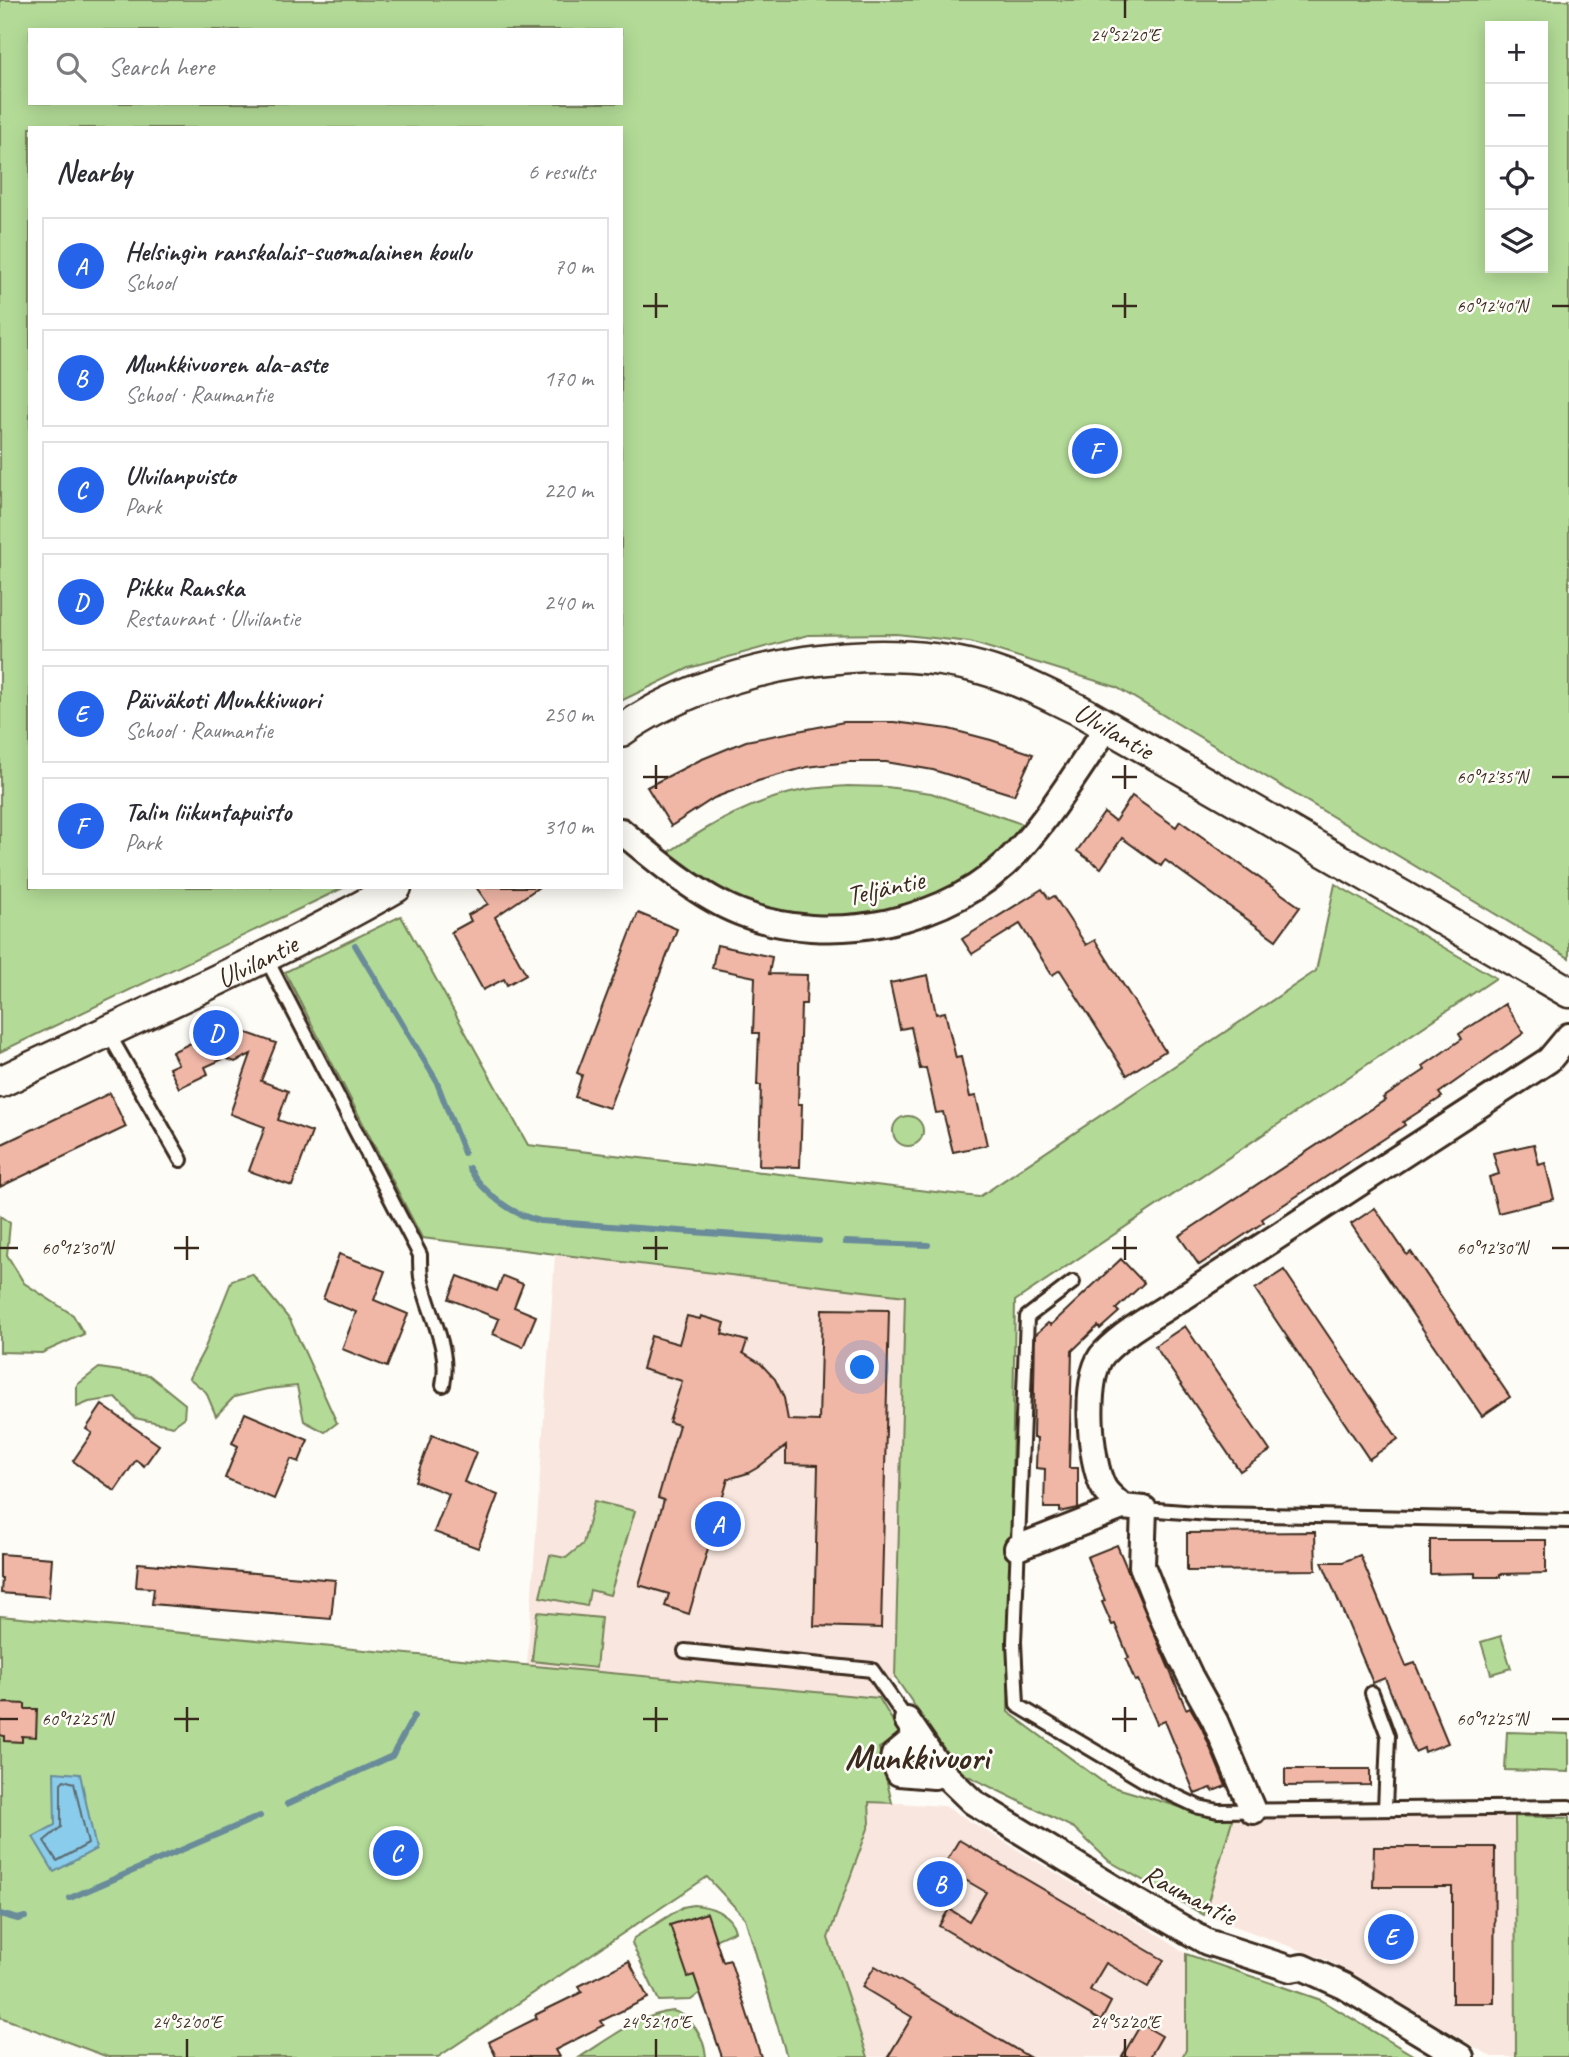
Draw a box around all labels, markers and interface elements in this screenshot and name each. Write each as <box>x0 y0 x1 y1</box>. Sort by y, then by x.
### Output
map controls <box>1485 21 1548 273</box>
button: + <box>1485 21 1548 84</box>
text: 24°52'20"E <box>1090 24 1162 46</box>
search box <box>28 28 623 105</box>
icon: search <box>52 48 90 86</box>
text: Search here <box>108 50 214 83</box>
button: − <box>1485 84 1548 147</box>
button: locate <box>1485 147 1548 210</box>
text: Nearby <box>56 153 132 191</box>
text: 6 results <box>528 157 595 186</box>
button: layers <box>1485 210 1548 273</box>
text: Helsingin ranskalais-suomalainen koulu <box>125 235 471 268</box>
text: A <box>75 252 87 281</box>
text: 70 m <box>554 252 593 281</box>
text: School <box>125 268 174 297</box>
text: 60°12'40"N <box>1457 295 1531 317</box>
text: Munkkivuoren ala-aste <box>125 347 327 380</box>
text: B <box>75 364 87 393</box>
text: 170 m <box>544 364 593 393</box>
text: School · Raumantie <box>125 380 273 409</box>
pin: F <box>1072 425 1118 477</box>
text: Ulvilanpuisto <box>125 459 236 492</box>
text: C <box>76 476 86 505</box>
text: 220 m <box>544 476 593 505</box>
text: Park <box>125 492 161 521</box>
text: Pikku Ranska <box>125 571 244 604</box>
text: D <box>74 588 88 617</box>
text: 240 m <box>544 588 593 617</box>
text: Restaurant · Ulvilantie <box>125 604 300 633</box>
text: Päiväkoti Munkkivuori <box>125 683 321 716</box>
street label: Ulvilantie <box>1068 694 1162 768</box>
text: E <box>75 700 87 729</box>
text: 250 m <box>544 700 593 729</box>
text: School · Raumantie <box>125 716 273 745</box>
text: 60°12'35"N <box>1457 766 1531 788</box>
text: Talin liikuntapuisto <box>125 795 291 828</box>
text: F <box>76 812 86 841</box>
text: 310 m <box>544 812 593 841</box>
text: Park <box>125 828 161 857</box>
street label: Teljäntie <box>843 861 929 913</box>
street label: Ulvilantie <box>211 925 305 996</box>
pin: D <box>193 1007 239 1059</box>
text: 60°12'30"N <box>42 1237 116 1259</box>
text: 60°12'30"N <box>1457 1237 1531 1259</box>
your location <box>845 1350 879 1384</box>
pin: A <box>695 1498 741 1550</box>
text: 60°12'25"N <box>42 1708 116 1730</box>
text: 60°12'25"N <box>1457 1708 1531 1730</box>
district label: Munkkivuori <box>845 1735 993 1780</box>
pin: C <box>373 1827 419 1879</box>
street label: Raumantie <box>1137 1856 1244 1934</box>
pin: B <box>917 1858 963 1910</box>
pin: E <box>1368 1911 1414 1963</box>
text: 24°52'00"E <box>152 2011 224 2033</box>
text: 24°52'10"E <box>621 2011 693 2033</box>
text: 24°52'20"E <box>1090 2011 1162 2033</box>

